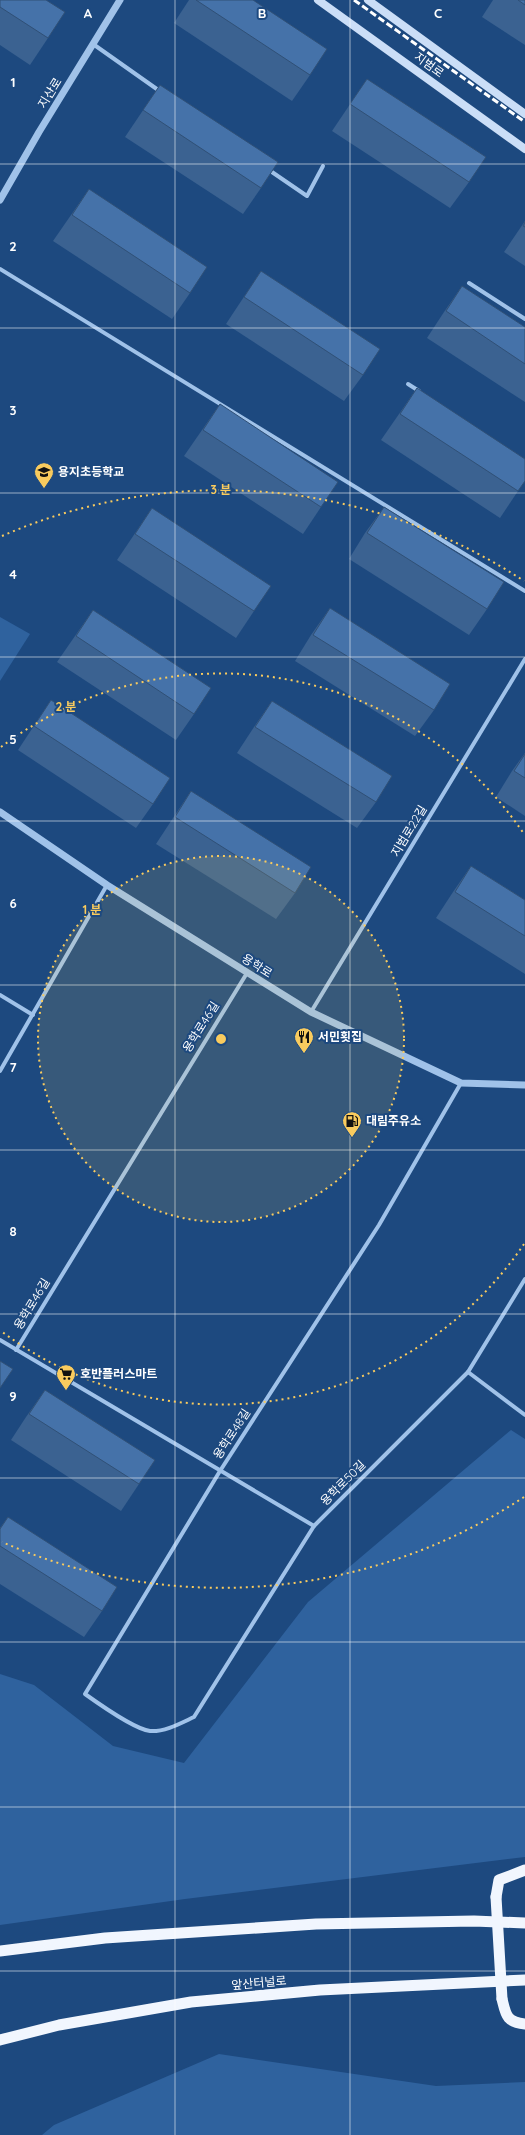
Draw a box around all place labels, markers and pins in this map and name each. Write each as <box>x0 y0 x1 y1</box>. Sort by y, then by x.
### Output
school or university icon: 용지초등학교 <box>33 461 55 489</box>
place label: 용지초등학교 <box>58 464 124 479</box>
restaurant icon: 서민횟집 <box>293 1026 315 1054</box>
place label: 서민횟집 <box>318 1029 362 1044</box>
centre of rings <box>214 1032 228 1046</box>
fuel station icon: 대림주유소 <box>341 1110 363 1138</box>
place label: 대림주유소 <box>366 1113 421 1128</box>
supermarket icon: 호반플러스마트 <box>55 1363 77 1391</box>
place label: 호반플러스마트 <box>80 1366 157 1381</box>

